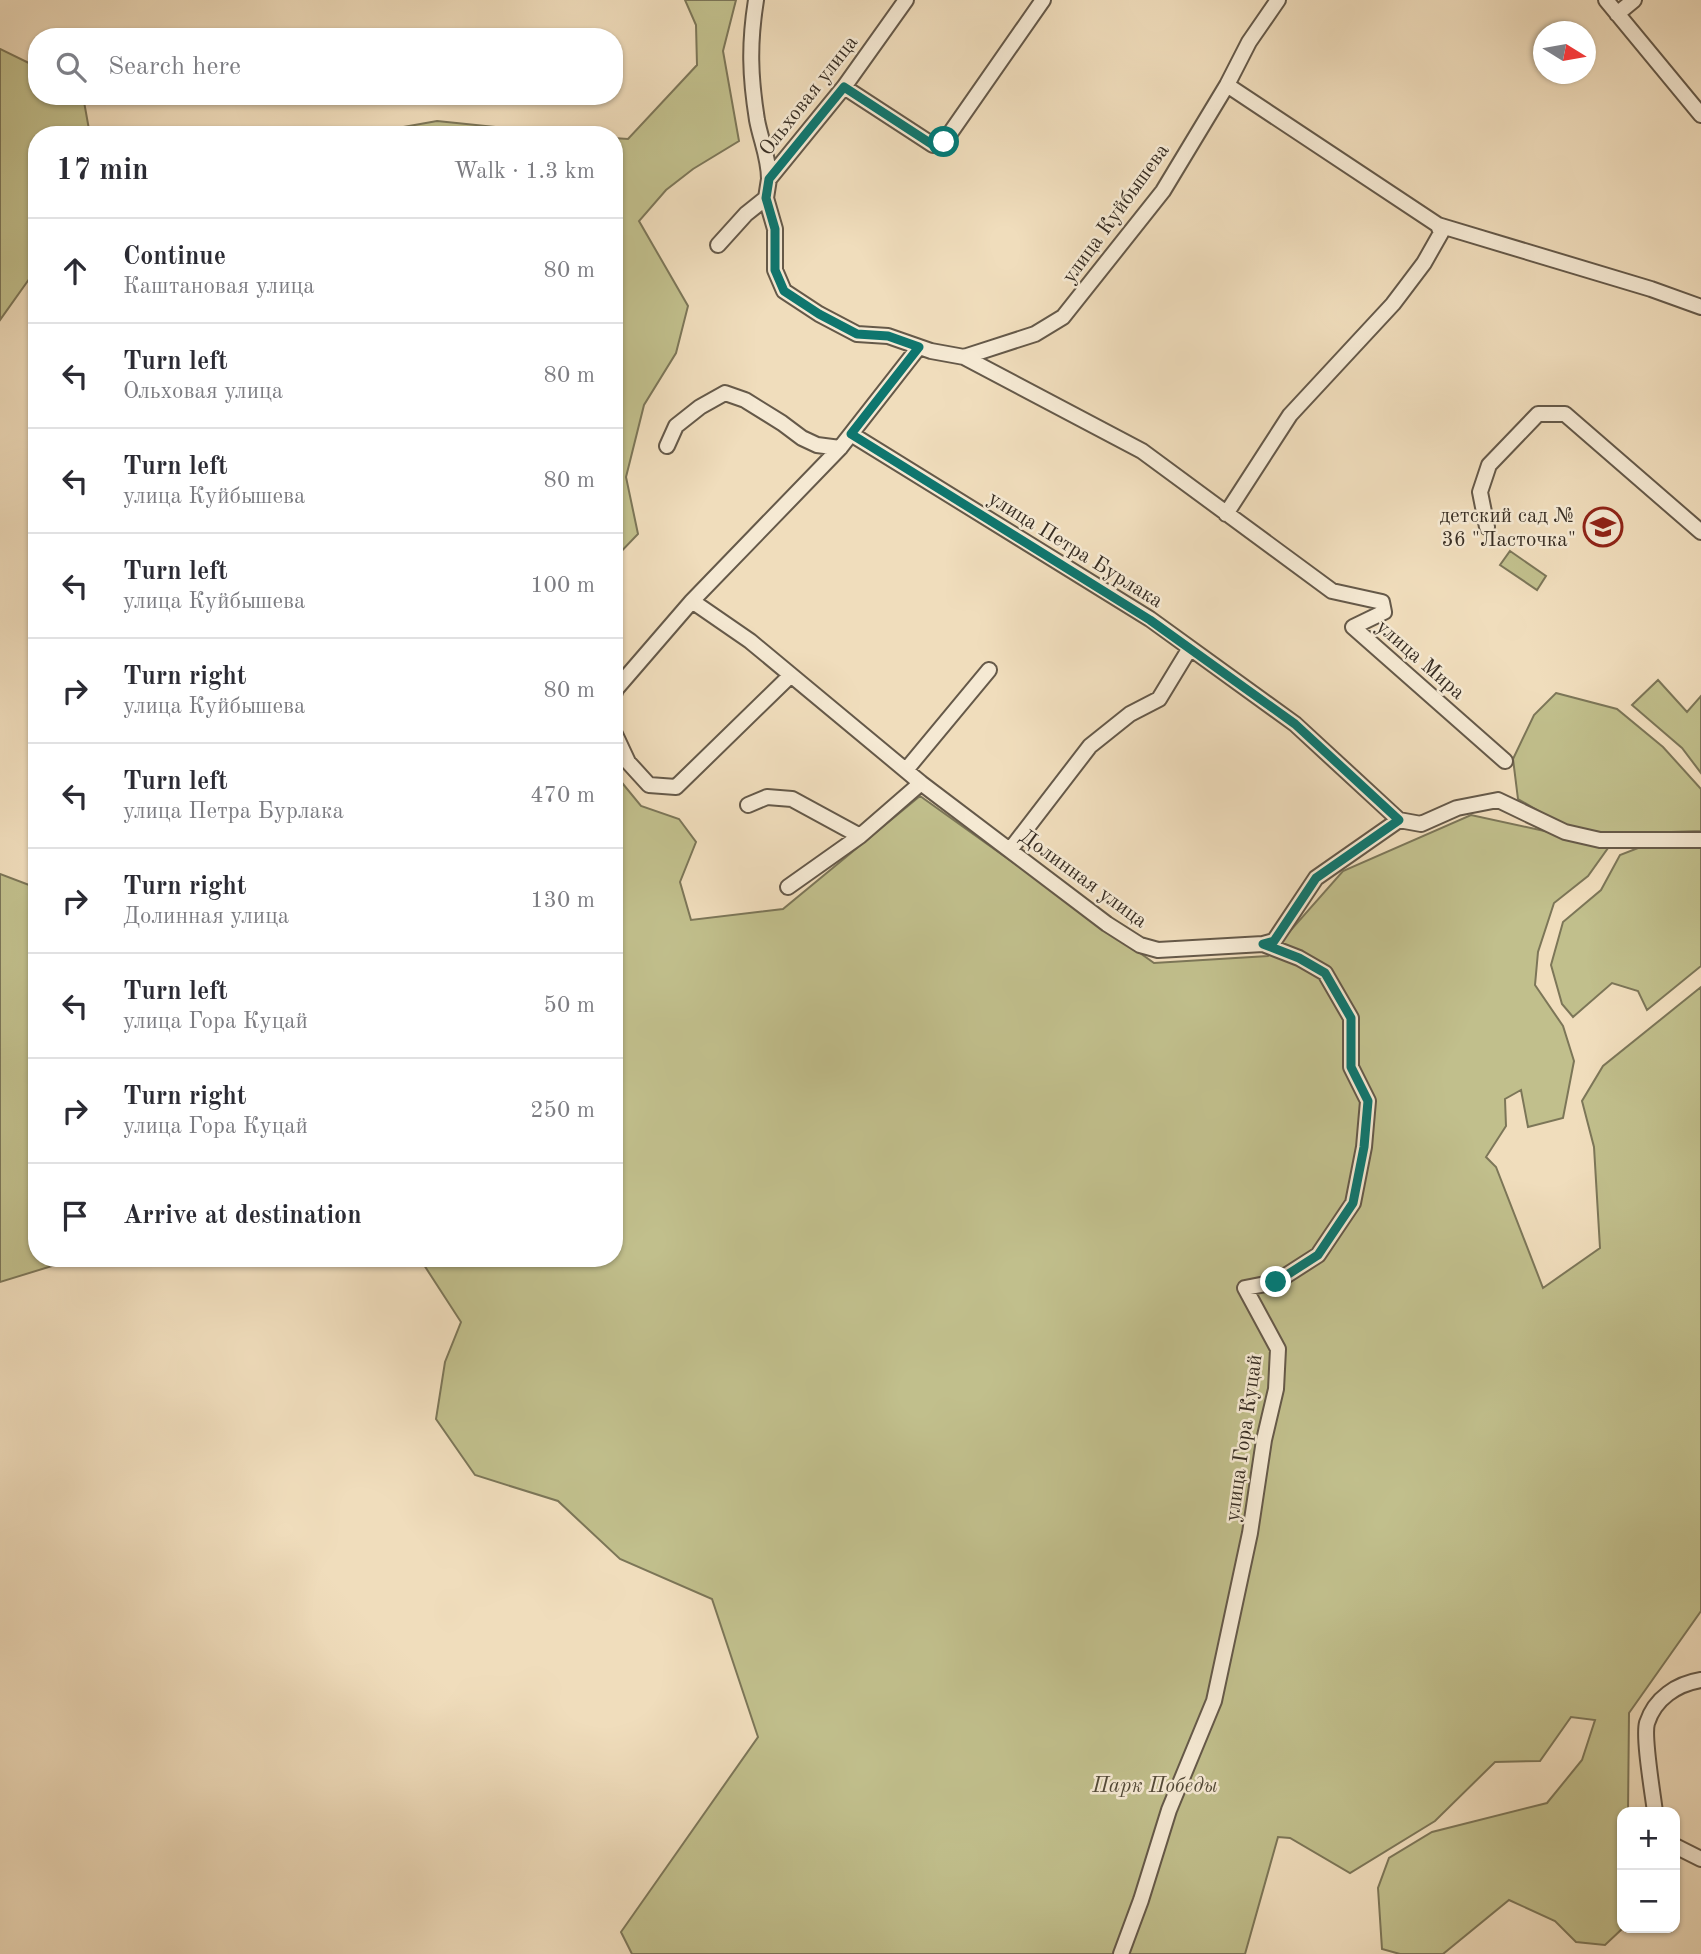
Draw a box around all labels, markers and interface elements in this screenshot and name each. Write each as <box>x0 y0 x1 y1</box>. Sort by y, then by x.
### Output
north arrow <box>1533 21 1596 84</box>
search box <box>28 28 623 105</box>
street label: Ольховая улица <box>756 32 862 160</box>
icon: search <box>52 48 90 86</box>
text: Search here <box>108 54 241 80</box>
route start <box>928 126 959 157</box>
street label: улица Куйбышева <box>1059 140 1174 287</box>
text: 17 min <box>56 156 149 186</box>
text: Walk · 1.3 km <box>454 160 595 183</box>
text: Continue <box>123 244 226 270</box>
icon: ahead <box>56 252 94 290</box>
text: 80 m <box>544 259 595 282</box>
text: Каштановая улица <box>123 275 315 298</box>
text: Turn left <box>123 349 228 375</box>
icon: left <box>56 357 94 395</box>
text: 80 m <box>544 364 595 387</box>
text: Ольховая улица <box>123 380 283 403</box>
text: Turn left <box>123 454 228 480</box>
icon: left <box>56 462 94 500</box>
text: 80 m <box>544 469 595 492</box>
text: улица Куйбышева <box>123 485 305 508</box>
street label: улица Петра Бурлака <box>984 488 1166 613</box>
place label: детский сад № 36 "Ласточка" <box>1440 506 1576 551</box>
school or university icon: детский сад № 36 "Ласточка" <box>1582 506 1624 548</box>
text: Turn left <box>123 559 228 585</box>
icon: left <box>56 567 94 605</box>
text: 100 m <box>530 574 595 597</box>
text: улица Куйбышева <box>123 590 305 613</box>
street label: улица Мира <box>1372 616 1468 704</box>
text: Turn right <box>123 664 246 690</box>
icon: right <box>56 672 94 710</box>
text: 80 m <box>544 679 595 702</box>
text: улица Куйбышева <box>123 695 305 718</box>
text: Turn left <box>123 769 228 795</box>
icon: left <box>56 777 94 815</box>
text: 470 m <box>530 784 595 807</box>
text: улица Петра Бурлака <box>123 800 344 823</box>
street label: Долинная улица <box>1016 826 1151 932</box>
text: Turn right <box>123 874 246 900</box>
icon: right <box>56 882 94 920</box>
text: 130 m <box>530 889 595 912</box>
text: Долинная улица <box>123 905 289 928</box>
text: Turn left <box>123 979 228 1005</box>
icon: left <box>56 987 94 1025</box>
text: 50 m <box>544 994 595 1017</box>
text: улица Гора Куцай <box>123 1010 308 1033</box>
text: Turn right <box>123 1084 246 1110</box>
icon: right <box>56 1092 94 1130</box>
text: 250 m <box>530 1099 595 1122</box>
text: улица Гора Куцай <box>123 1115 308 1138</box>
icon: arrive <box>56 1197 94 1235</box>
text: Arrive at destination <box>123 1203 362 1229</box>
route end <box>1260 1266 1291 1297</box>
street label: улица Гора Куцай <box>1222 1353 1267 1523</box>
park label: Парк Победы <box>1091 1776 1218 1797</box>
map controls <box>1617 1807 1680 1933</box>
button: + <box>1617 1807 1680 1870</box>
button: − <box>1617 1870 1680 1933</box>

